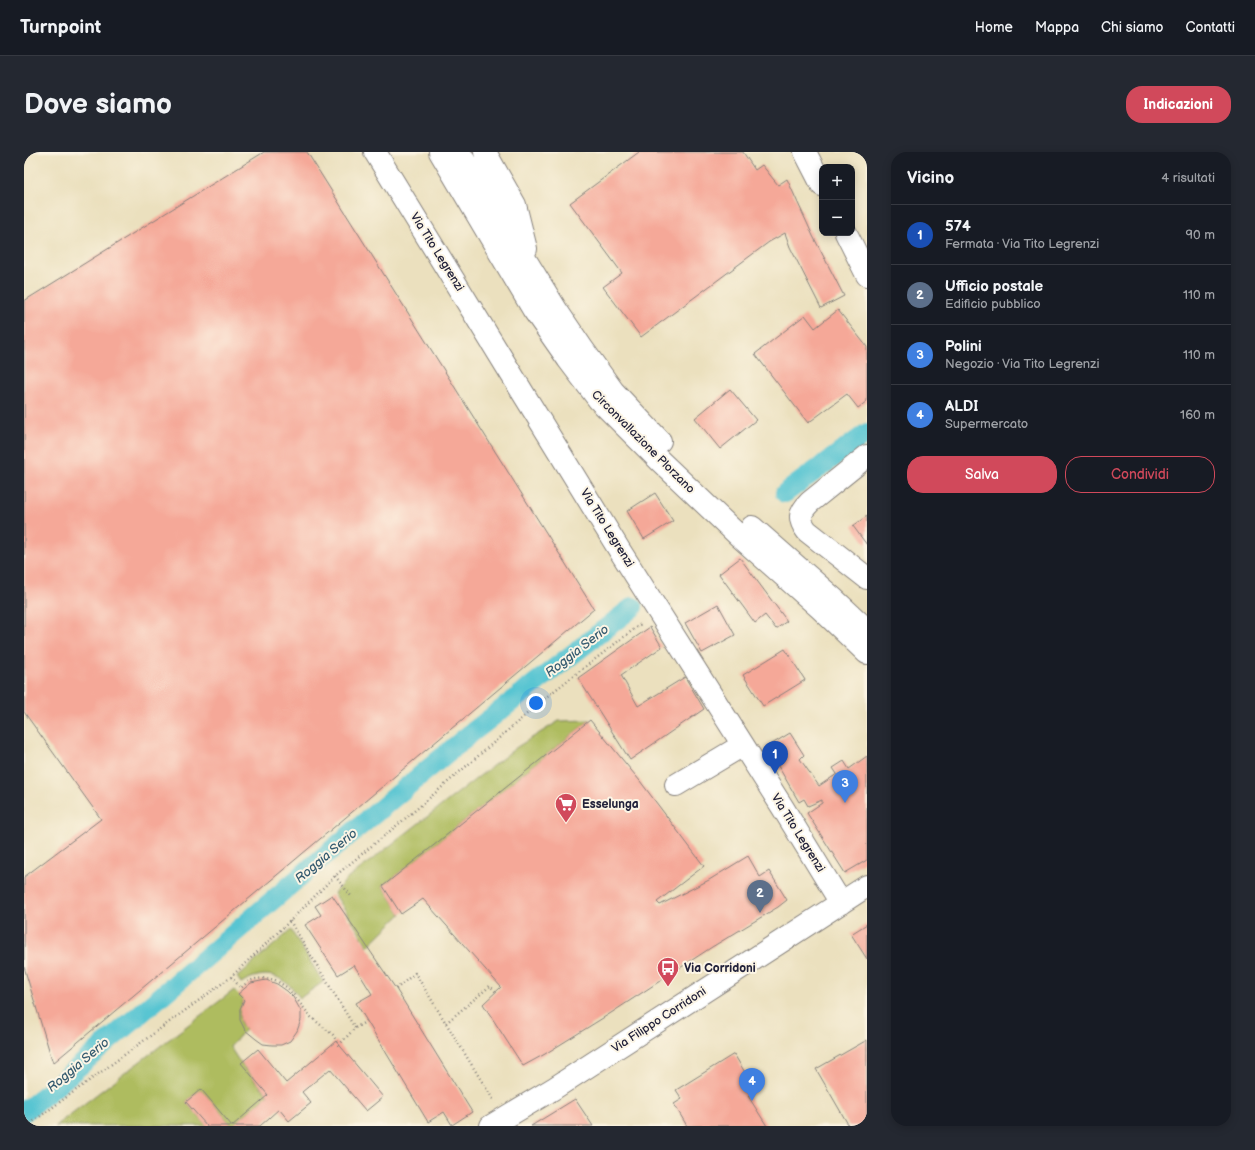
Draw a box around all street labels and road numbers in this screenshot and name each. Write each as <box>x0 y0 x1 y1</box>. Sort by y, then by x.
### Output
street label: Via Tito Legrenzi <box>407 210 467 294</box>
street label: Circonvallazione Plorzano <box>588 387 698 497</box>
street label: Via Tito Legrenzi <box>577 486 637 570</box>
street label: Via Tito Legrenzi <box>768 791 828 875</box>
street label: Via Filippo Corridoni <box>609 984 709 1056</box>

